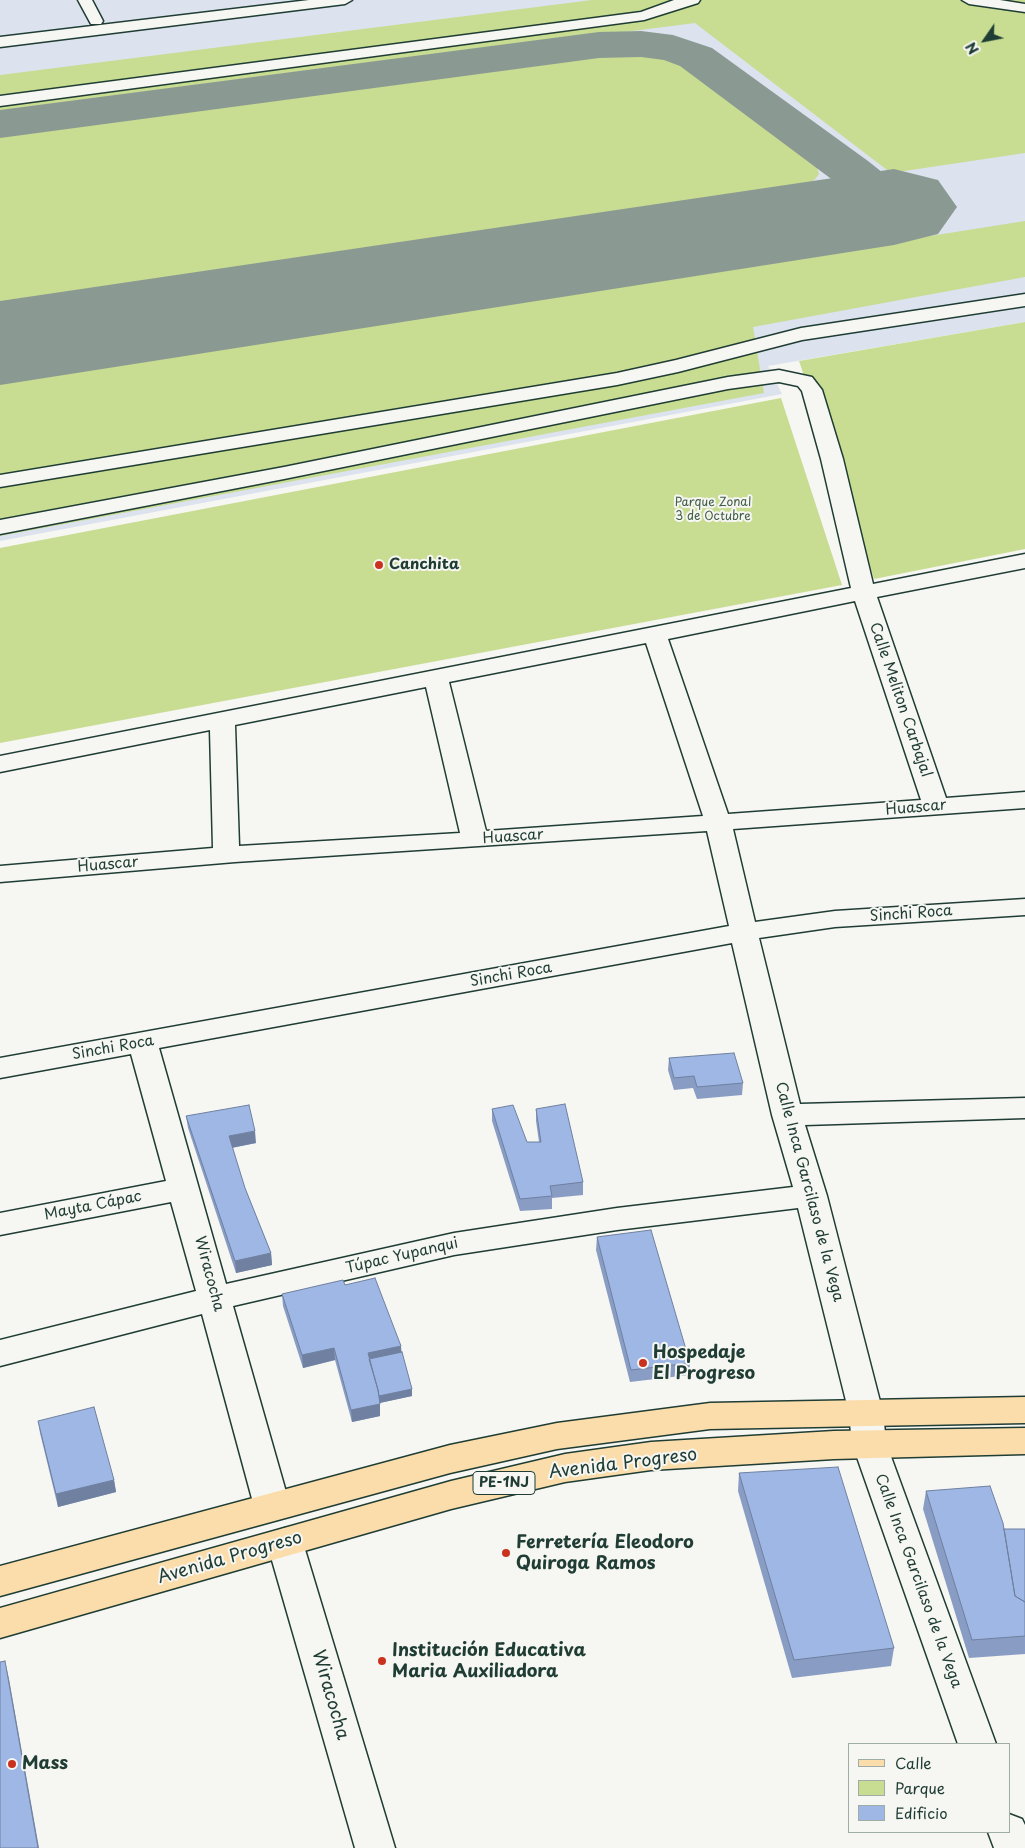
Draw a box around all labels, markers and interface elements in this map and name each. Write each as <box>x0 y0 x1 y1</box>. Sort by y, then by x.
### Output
north arrow <box>960 15 1010 65</box>
text: N <box>960 38 984 59</box>
park label: Parque Zonal 3 de Octubre <box>675 496 751 524</box>
place label: Canchita <box>389 556 459 574</box>
marker: Canchita <box>373 559 385 571</box>
street label: Calle Meliton Carbajal <box>865 620 935 780</box>
street label: Huascar <box>885 796 947 820</box>
street label: Huascar <box>482 826 544 848</box>
street label: Huascar <box>77 853 139 877</box>
street label: Sinchi Roca <box>869 902 953 926</box>
street label: Sinchi Roca <box>469 959 553 991</box>
street label: Sinchi Roca <box>71 1032 155 1064</box>
street label: Calle Inca Garcilaso de la Vega <box>771 1080 847 1304</box>
street label: Mayta Cápac <box>43 1188 143 1224</box>
street label: Wiracocha <box>190 1234 228 1314</box>
street label: Túpac Yupanqui <box>344 1234 460 1278</box>
place label: Hospedaje El Progreso <box>653 1342 755 1385</box>
marker: Hospedaje El Progreso <box>637 1357 649 1369</box>
street label: Avenida Progreso <box>548 1444 698 1484</box>
street label: Calle Inca Garcilaso de la Vega <box>871 1471 965 1691</box>
road number: PE-1NJ <box>473 1472 535 1495</box>
street label: Avenida Progreso <box>155 1527 305 1589</box>
place label: Ferretería Eleodoro Quiroga Ramos <box>516 1532 694 1575</box>
marker: Ferretería Eleodoro Quiroga Ramos <box>500 1547 512 1559</box>
place label: Institución Educativa Maria Auxiliadora <box>392 1640 586 1682</box>
street label: Wiracocha <box>307 1648 353 1742</box>
marker: Institución Educativa Maria Auxiliadora <box>376 1655 388 1667</box>
legend <box>848 1743 1010 1833</box>
text: Calle <box>895 1751 932 1774</box>
place label: Mass <box>22 1753 68 1775</box>
marker: Mass <box>6 1758 18 1770</box>
text: Parque <box>895 1776 945 1799</box>
text: Edificio <box>895 1801 948 1824</box>

